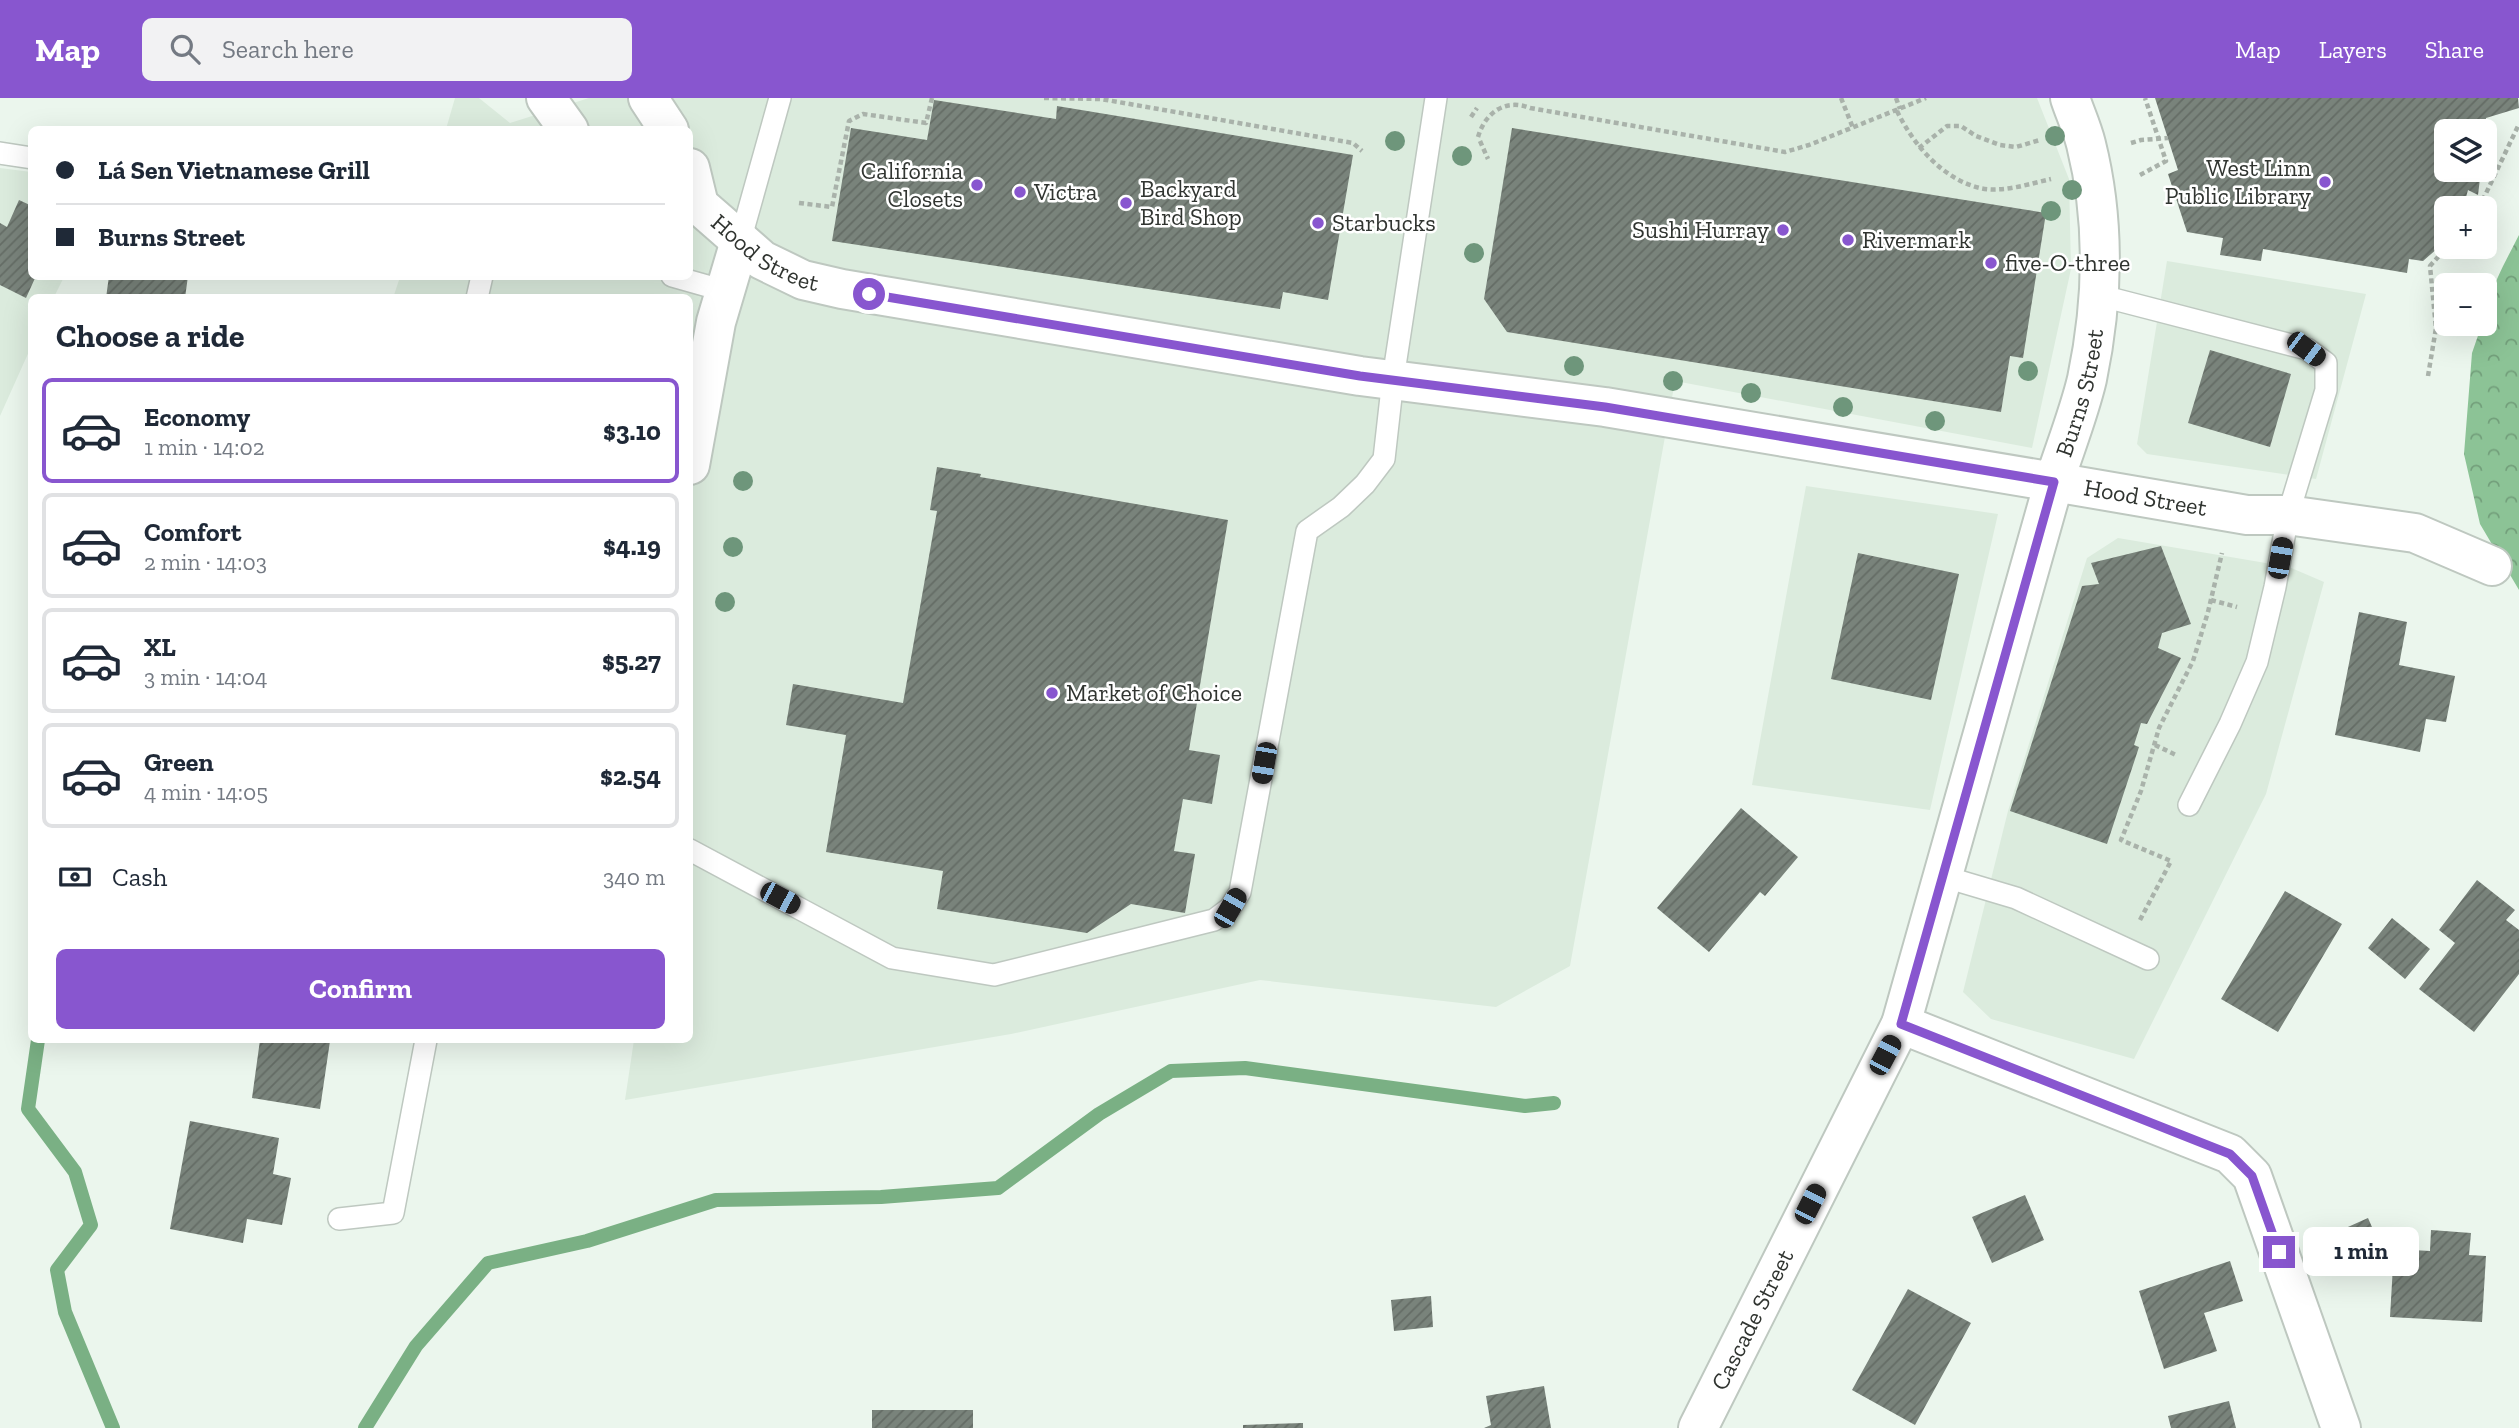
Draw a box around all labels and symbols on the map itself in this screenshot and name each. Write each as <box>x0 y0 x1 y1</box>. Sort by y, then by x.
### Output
place label: West Linn Public Library <box>2165 153 2312 210</box>
place label: California Closets <box>861 156 963 213</box>
place label: Backyard Bird Shop <box>1140 174 1242 231</box>
marker: West Linn Public Library <box>2317 174 2333 190</box>
marker: California Closets <box>969 177 985 193</box>
place label: Victra <box>1033 177 1098 206</box>
marker: Victra <box>1012 184 1028 200</box>
marker: Backyard Bird Shop <box>1118 195 1134 211</box>
street label: Hood Street <box>706 207 822 297</box>
place label: Starbucks <box>1332 208 1436 237</box>
marker: Starbucks <box>1310 215 1326 231</box>
place label: Sushi Hurray <box>1632 215 1770 244</box>
marker: Sushi Hurray <box>1775 222 1791 238</box>
place label: Rivermark <box>1862 225 1972 254</box>
marker: Rivermark <box>1840 232 1856 248</box>
place label: five-O-three <box>2005 248 2130 277</box>
marker: five-O-three <box>1983 255 1999 271</box>
route start <box>853 278 885 310</box>
street label: Burns Street <box>2049 327 2109 460</box>
car <box>2283 328 2330 370</box>
street label: Hood Street <box>2082 472 2209 522</box>
car <box>2267 535 2294 581</box>
place label: Market of Choice <box>1066 678 1242 707</box>
marker: Market of Choice <box>1044 685 1060 701</box>
car <box>1251 740 1278 786</box>
car <box>757 879 804 917</box>
car <box>1211 885 1250 931</box>
car <box>1866 1032 1905 1078</box>
car <box>1792 1181 1829 1227</box>
callout: 1 min <box>2304 1228 2419 1276</box>
route end <box>2263 1236 2295 1268</box>
street label: Cascade Street <box>1704 1244 1799 1395</box>

